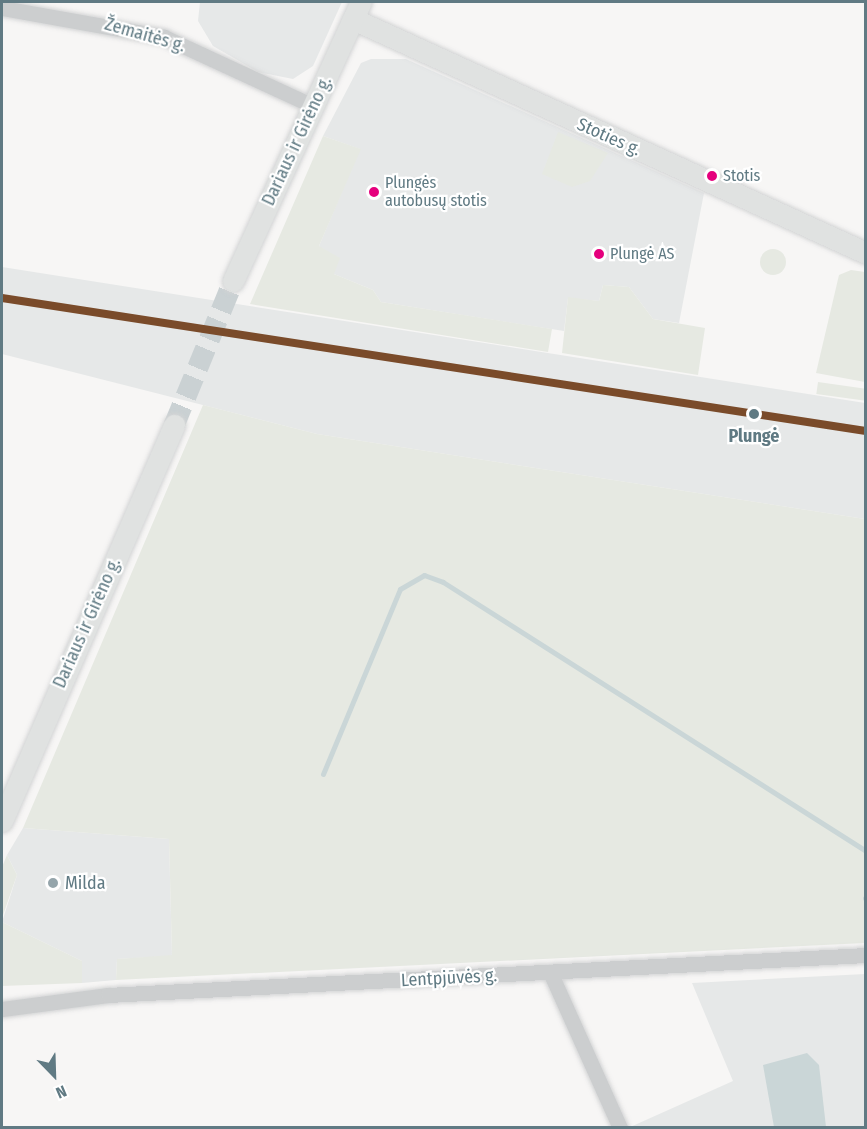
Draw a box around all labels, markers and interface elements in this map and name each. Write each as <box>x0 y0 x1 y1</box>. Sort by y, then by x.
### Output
street label: Žemaitės g. <box>102 13 188 57</box>
street label: Dariaus ir Girėno g. <box>258 73 336 209</box>
street label: Stoties g. <box>574 113 644 161</box>
place label: Stotis <box>723 166 760 186</box>
marker: Stotis <box>706 170 718 182</box>
place label: Plungės autobusų stotis <box>385 173 487 211</box>
marker: Plungės autobusų stotis <box>368 186 380 198</box>
place label: Plungė AS <box>610 244 675 264</box>
marker: Plungė AS <box>593 248 605 260</box>
marker: Plungė <box>745 405 763 423</box>
place label: Plungė <box>729 425 779 447</box>
street label: Dariaus ir Girėno g. <box>49 555 125 691</box>
place label: Milda <box>65 872 105 894</box>
marker: Milda <box>46 876 60 890</box>
street label: Lentpjūvės g. <box>400 965 498 991</box>
north arrow <box>24 1045 84 1105</box>
text: N <box>53 1081 69 1103</box>

